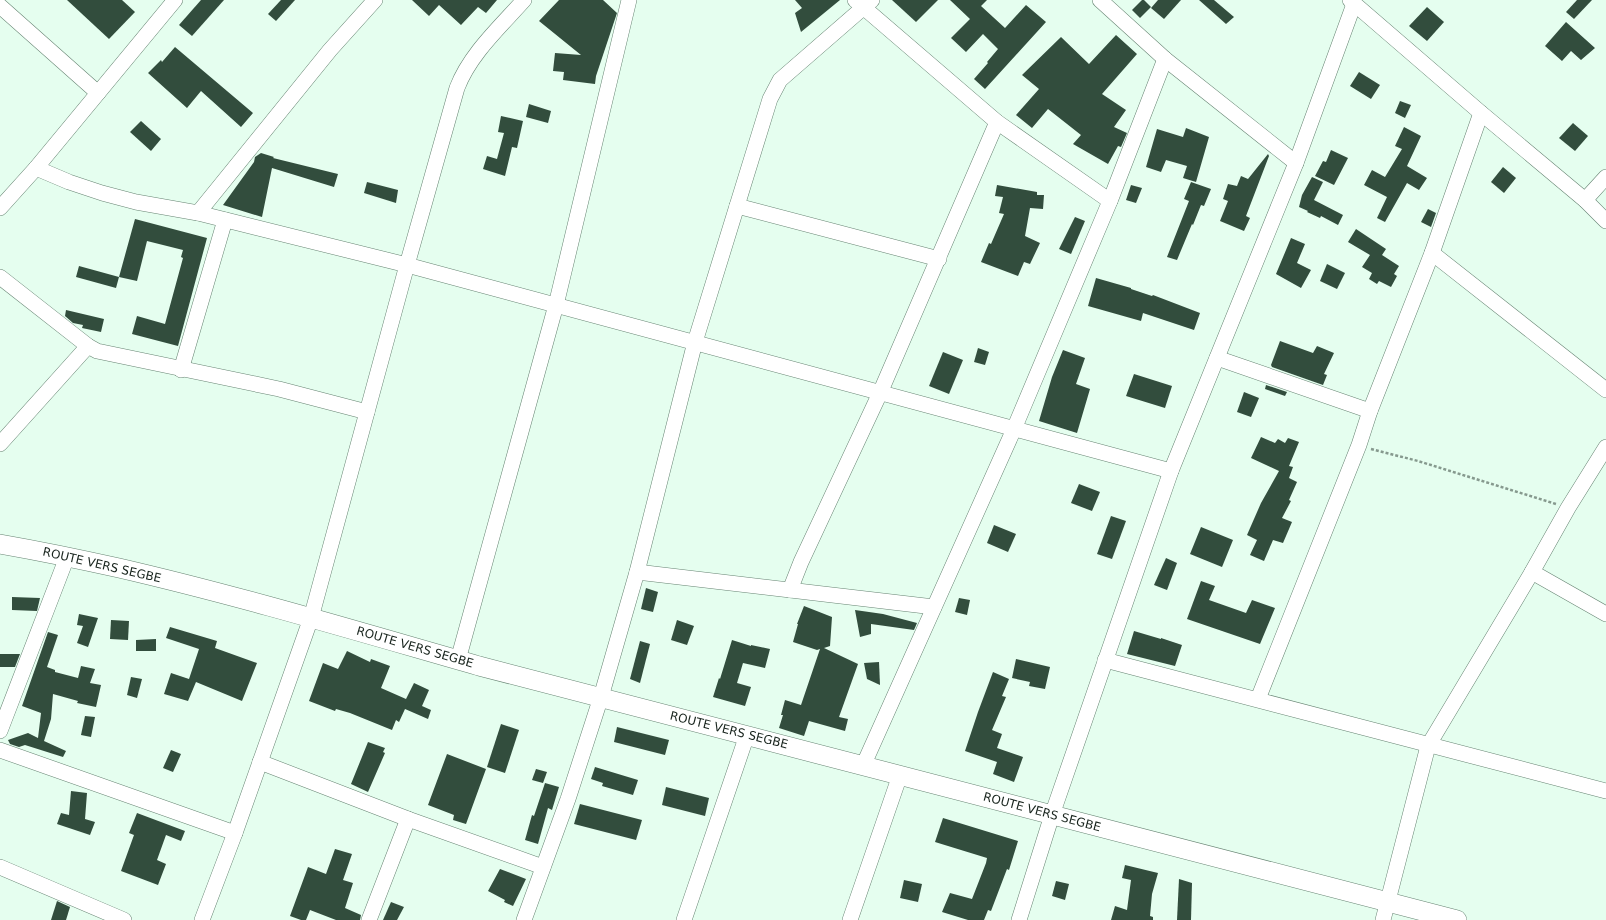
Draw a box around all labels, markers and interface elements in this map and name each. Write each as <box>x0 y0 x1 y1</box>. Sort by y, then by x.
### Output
street label: ROUTE VERS SEGBE <box>41 545 163 585</box>
street label: ROUTE VERS SEGBE <box>355 624 475 670</box>
street label: ROUTE VERS SEGBE <box>669 709 789 751</box>
street label: ROUTE VERS SEGBE <box>982 790 1102 834</box>

